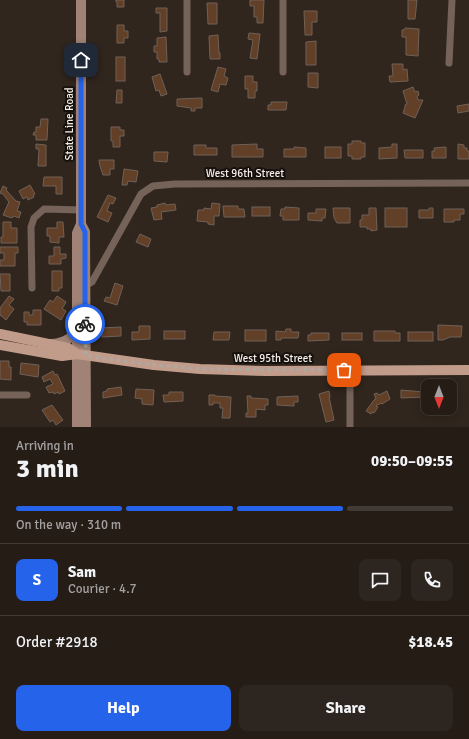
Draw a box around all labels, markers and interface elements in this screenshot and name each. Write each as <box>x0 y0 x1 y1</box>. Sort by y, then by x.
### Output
pin <box>64 43 98 77</box>
icon: home <box>70 49 92 71</box>
street label: State Line Road <box>63 87 76 161</box>
street label: West 96th Street <box>206 167 284 180</box>
courier <box>65 304 105 344</box>
icon: bike <box>74 313 96 335</box>
street label: West 95th Street <box>234 352 312 365</box>
pin <box>327 353 361 387</box>
icon: bag <box>333 359 355 381</box>
north arrow <box>421 379 457 415</box>
map controls <box>421 379 457 415</box>
text: Arriving in <box>16 438 74 454</box>
text: 09:50–09:55 <box>371 452 453 470</box>
text: 3 min <box>16 453 79 485</box>
text: On the way · 310 m <box>16 517 121 533</box>
button: chat <box>359 559 401 601</box>
button: phone <box>411 559 453 601</box>
text: Sam <box>68 563 96 581</box>
text: S <box>33 571 41 589</box>
text: Courier · 4.7 <box>68 581 137 597</box>
text: Order #2918 <box>16 633 98 651</box>
text: $18.45 <box>408 633 453 651</box>
button: Help <box>16 685 231 731</box>
button: Share <box>239 685 453 731</box>

